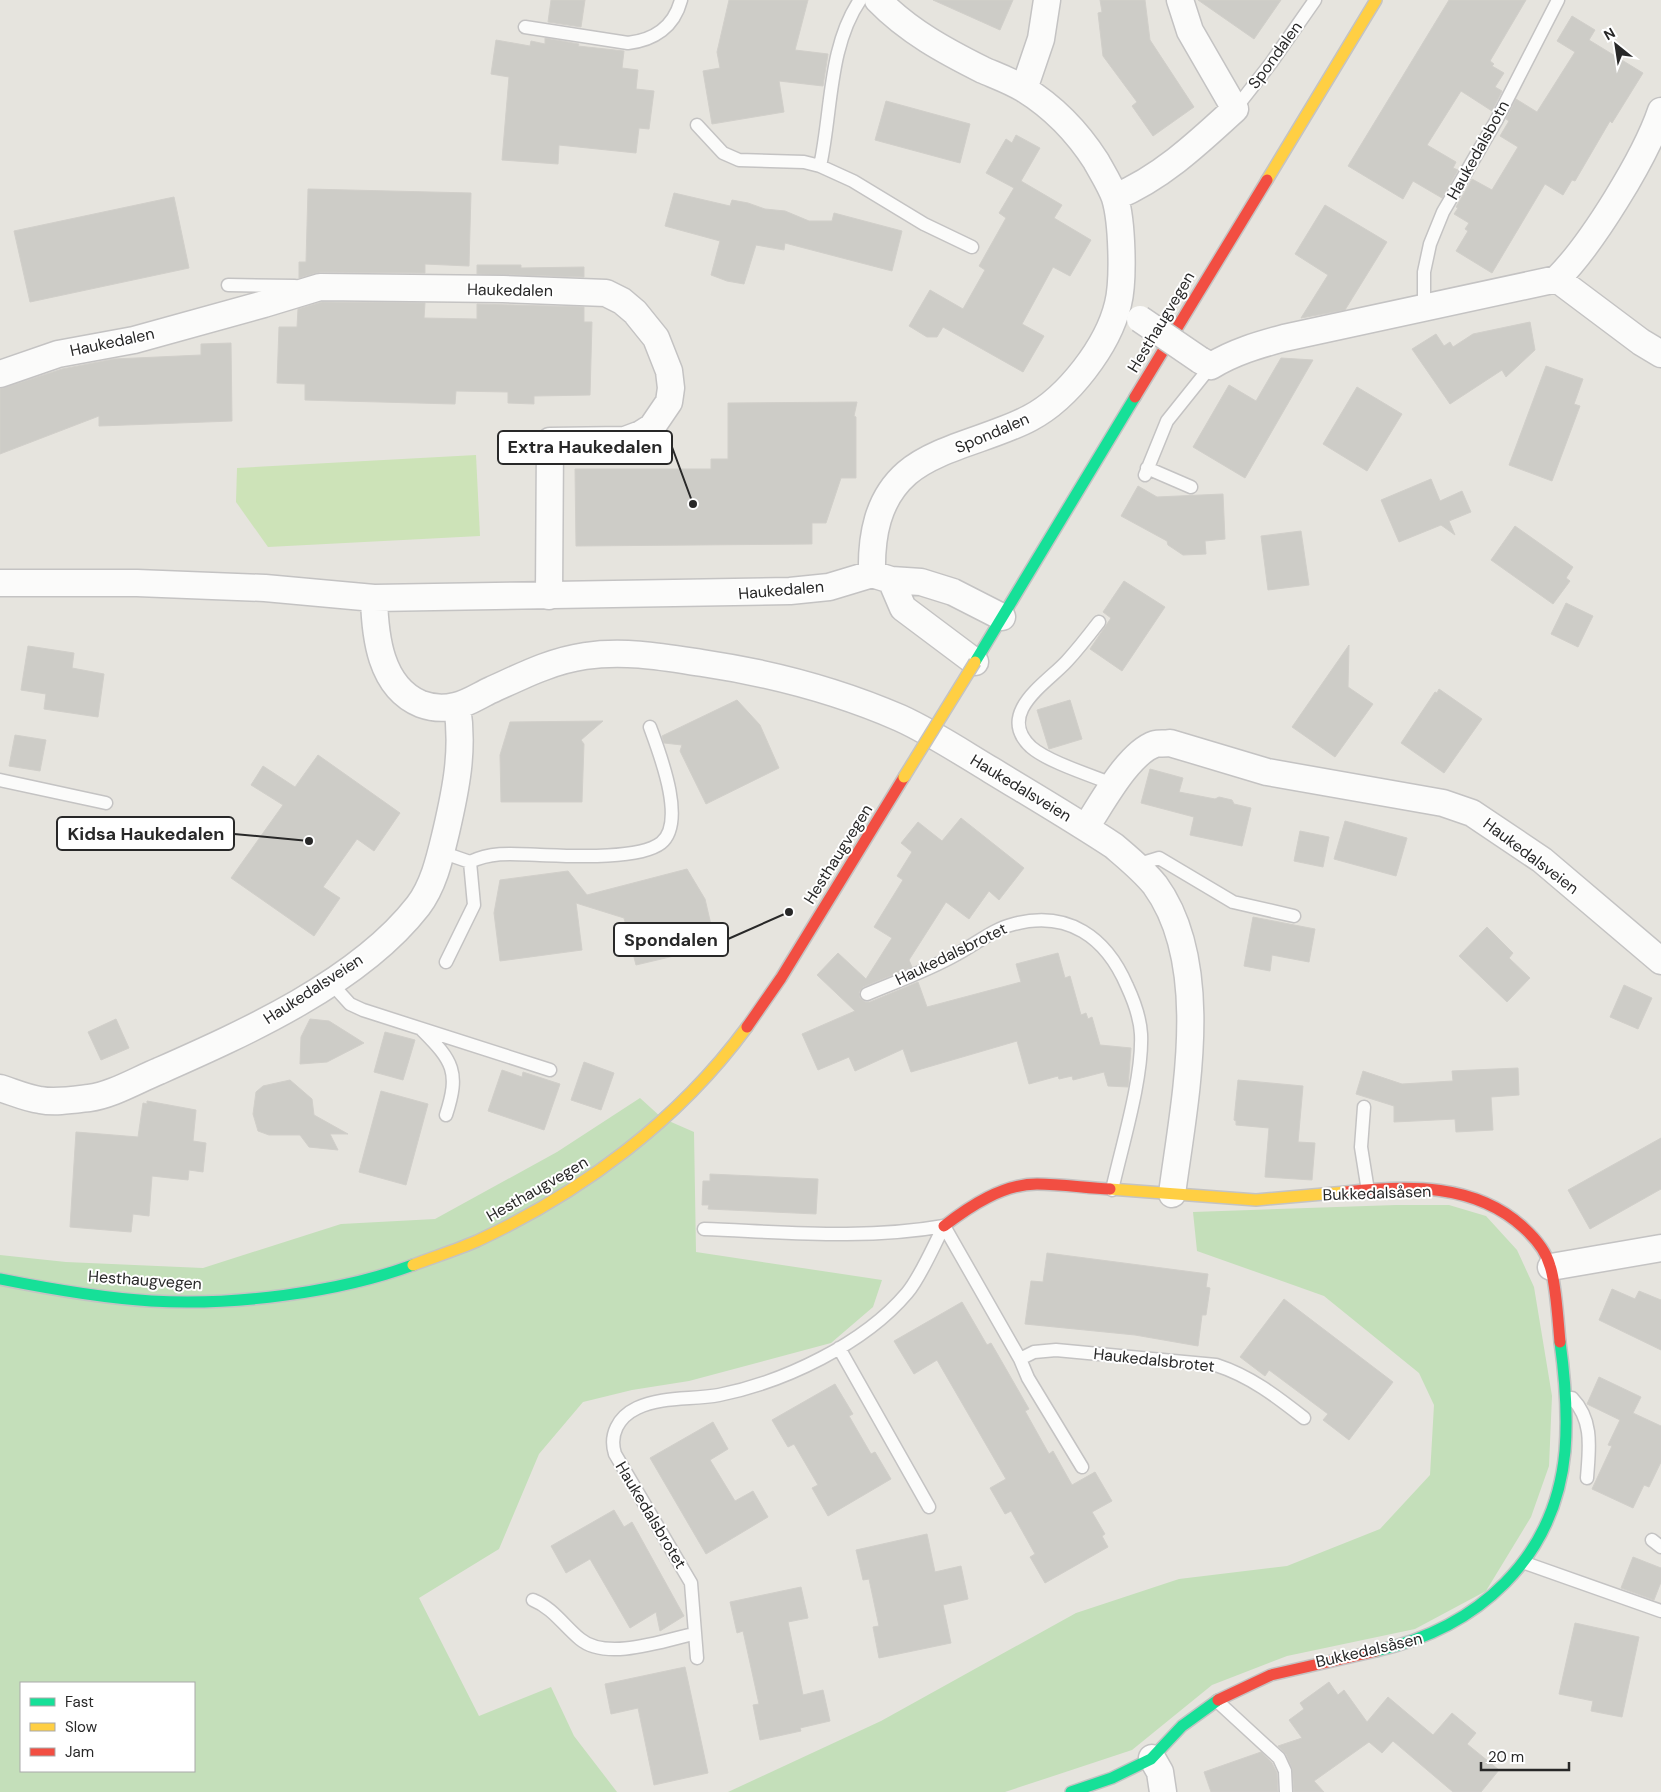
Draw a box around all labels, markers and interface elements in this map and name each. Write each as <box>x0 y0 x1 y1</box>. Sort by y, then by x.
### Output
street label: Spondalen <box>1243 17 1307 93</box>
north arrow <box>1591 20 1641 70</box>
text: N <box>1601 23 1618 44</box>
street label: Haukedalsbotn <box>1442 97 1514 203</box>
street label: Hesthaugvegen <box>1123 268 1199 376</box>
street label: Haukedalen <box>467 279 553 301</box>
street label: Haukedalen <box>68 323 156 361</box>
street label: Spondalen <box>952 408 1032 458</box>
callout: Extra Haukedalen <box>498 431 672 464</box>
text: Extra Haukedalen <box>508 435 662 459</box>
street label: Haukedalen <box>737 576 825 604</box>
street label: Haukedalsveien <box>967 750 1075 826</box>
street label: Hesthaugvegen <box>799 800 877 908</box>
street label: Haukedalsveien <box>1479 813 1583 899</box>
callout: Kidsa Haukedalen <box>57 817 234 850</box>
text: Kidsa Haukedalen <box>68 822 224 846</box>
street label: Haukedalsbrotet <box>892 918 1010 990</box>
callout: Spondalen <box>614 923 728 956</box>
text: Spondalen <box>624 928 718 952</box>
street label: Haukedalsveien <box>259 949 367 1029</box>
street label: Hesthaugvegen <box>482 1151 592 1227</box>
street label: Bukkedalsåsen <box>1322 1181 1432 1205</box>
street label: Hesthaugvegen <box>87 1266 203 1294</box>
street label: Haukedalsbrotet <box>1092 1343 1216 1377</box>
street label: Haukedalsbrotet <box>611 1457 691 1573</box>
street label: Bukkedalsåsen <box>1314 1628 1424 1672</box>
legend <box>20 1682 195 1772</box>
text: Fast <box>65 1692 94 1712</box>
text: Slow <box>65 1717 98 1737</box>
scale bar <box>1481 1740 1568 1772</box>
text: Jam <box>65 1742 94 1762</box>
text: 20 m <box>1488 1747 1524 1767</box>

